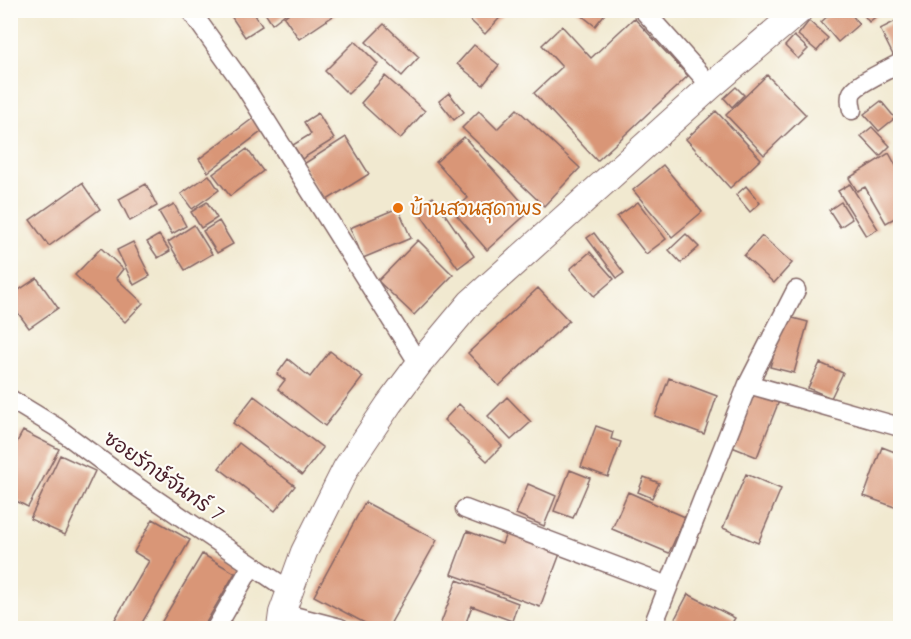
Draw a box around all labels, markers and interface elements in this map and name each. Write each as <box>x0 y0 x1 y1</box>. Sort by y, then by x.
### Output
place label: บ้านสวนสุดาพร <box>410 195 542 224</box>
marker: บ้านสวนสุดาพร <box>391 201 405 215</box>
street label: ซอยรักษ์จันทร์ 7 <box>99 425 230 527</box>

